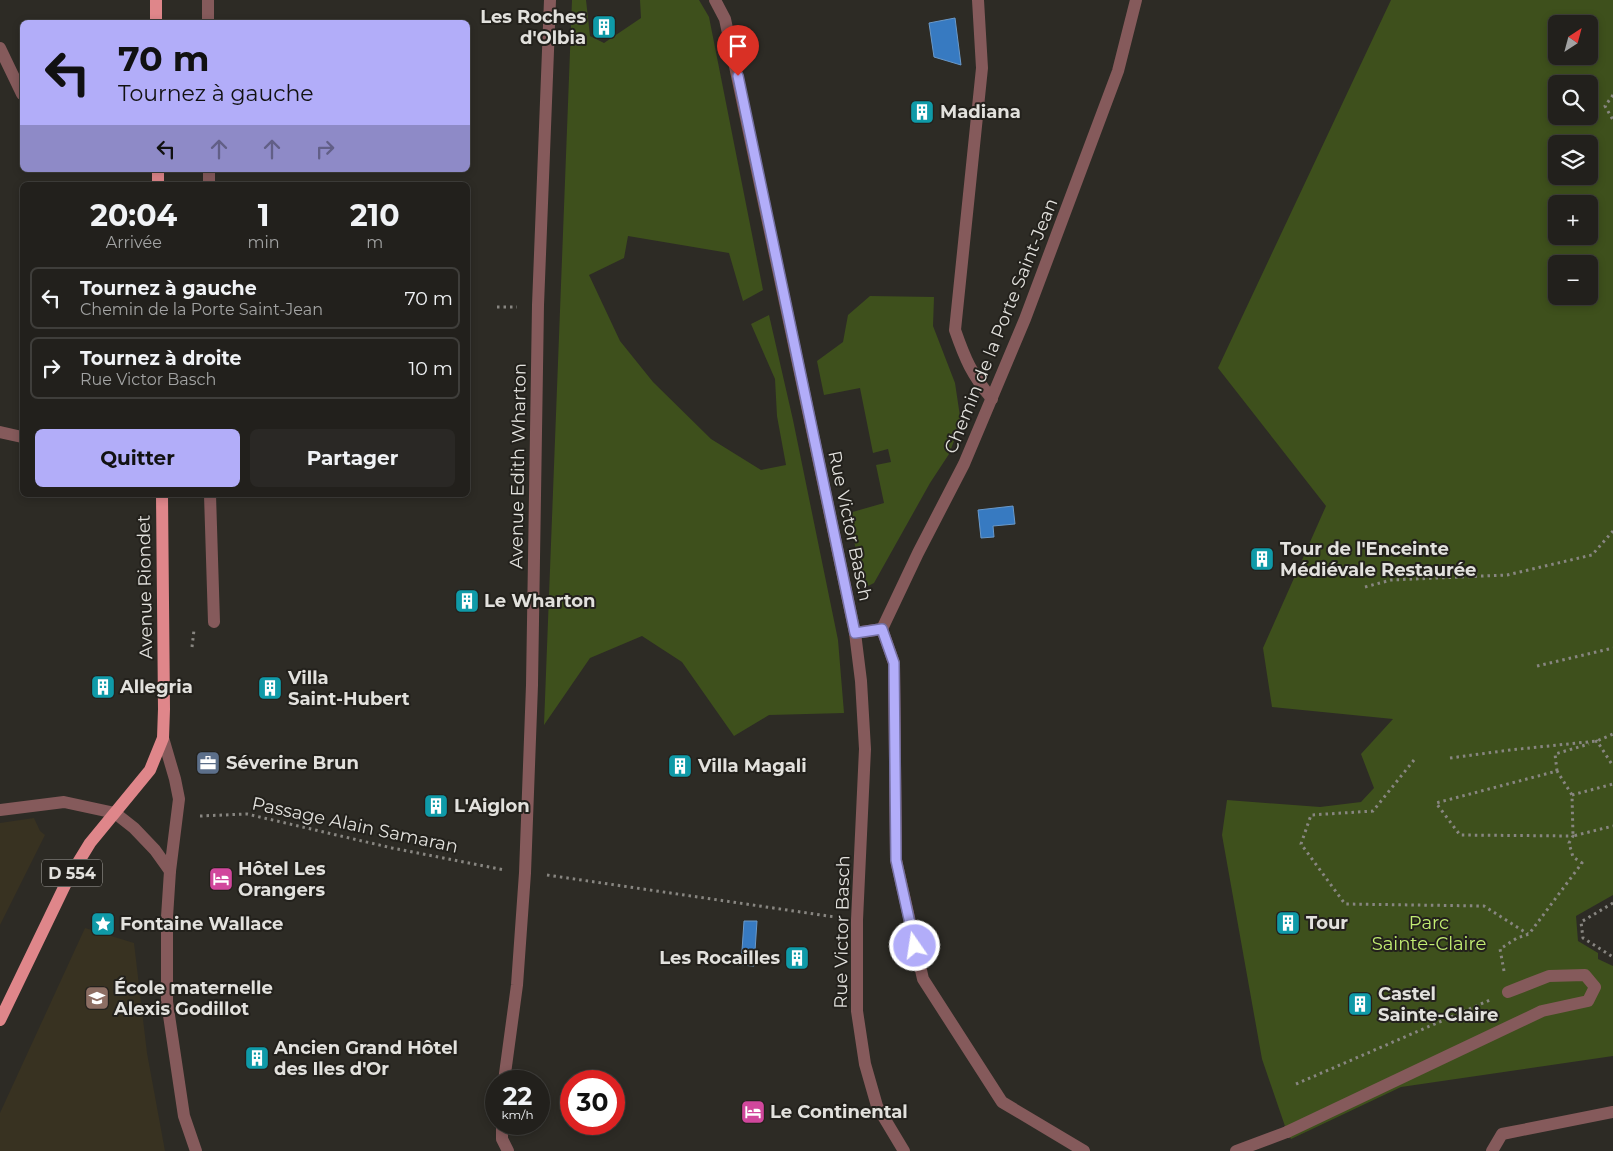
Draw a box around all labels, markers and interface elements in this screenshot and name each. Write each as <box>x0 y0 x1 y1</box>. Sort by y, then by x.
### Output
place label: Les Roches d'Olbia <box>480 6 586 49</box>
building icon: Les Roches d'Olbia <box>591 14 617 40</box>
north arrow <box>1548 15 1598 65</box>
map controls <box>1548 15 1598 305</box>
pin <box>717 25 759 76</box>
icon: arrive <box>724 32 752 60</box>
text: 70 m <box>118 37 209 80</box>
icon: left <box>35 40 100 105</box>
button: search <box>1548 75 1598 125</box>
text: Tournez à gauche <box>118 80 314 107</box>
building icon: Madiana <box>909 99 935 125</box>
place label: Madiana <box>940 101 1021 123</box>
icon: left <box>152 135 180 163</box>
icon: ahead <box>205 135 233 163</box>
icon: ahead <box>258 135 286 163</box>
icon: right <box>311 135 339 163</box>
button: layers <box>1548 135 1598 185</box>
street label: Chemin de la Porte Saint-Jean <box>940 195 1062 457</box>
button: + <box>1548 195 1598 245</box>
text: 20:04 <box>90 197 177 234</box>
text: 1 <box>258 197 269 234</box>
text: 210 <box>350 197 400 234</box>
text: Arrivée <box>106 233 162 252</box>
text: min <box>248 233 280 252</box>
text: m <box>366 233 383 252</box>
button: − <box>1548 255 1598 305</box>
text: Tournez à gauche <box>80 277 257 300</box>
icon: left <box>37 284 65 312</box>
text: 70 m <box>404 287 453 310</box>
text: Chemin de la Porte Saint-Jean <box>80 300 323 319</box>
text: Tournez à droite <box>80 347 241 370</box>
icon: right <box>37 354 65 382</box>
text: 10 m <box>408 357 453 380</box>
street label: Avenue Edith Wharton <box>505 363 531 569</box>
text: Rue Victor Basch <box>80 370 216 389</box>
button: Quitter <box>35 429 240 487</box>
button: Partager <box>250 429 455 487</box>
street label: Rue Victor Basch <box>823 449 877 603</box>
street label: Avenue Riondet <box>133 515 157 659</box>
place label: Tour de l'Enceinte Médiévale Restaurée <box>1280 538 1476 581</box>
building icon: Tour de l'Enceinte Médiévale Restaurée <box>1249 546 1275 572</box>
building icon: Le Wharton <box>454 588 480 614</box>
place label: Le Wharton <box>484 590 595 612</box>
place label: Villa Saint-Hubert <box>287 667 410 710</box>
building icon: Allegria <box>90 674 116 700</box>
building icon: Villa Saint-Hubert <box>257 675 283 701</box>
place label: Allegria <box>119 676 193 698</box>
office icon: Séverine Brun <box>195 750 221 776</box>
place label: Séverine Brun <box>226 752 359 774</box>
building icon: Villa Magali <box>667 753 693 779</box>
place label: Villa Magali <box>697 755 807 777</box>
street label: Passage Alain Samaran <box>250 792 460 858</box>
building icon: L'Aiglon <box>423 793 449 819</box>
place label: L'Aiglon <box>454 795 530 817</box>
street label: Rue Victor Basch <box>830 855 854 1009</box>
place label: Hôtel Les Orangers <box>238 858 326 901</box>
road number: D 554 <box>42 860 102 886</box>
hotel icon: Hôtel Les Orangers <box>208 866 234 892</box>
building icon: Tour <box>1275 910 1301 936</box>
place icon: Fontaine Wallace <box>90 911 116 937</box>
place label: Tour <box>1306 912 1348 934</box>
park label: Parc Sainte-Claire <box>1372 912 1486 955</box>
place label: Fontaine Wallace <box>120 913 283 935</box>
position arrow <box>888 919 940 971</box>
building icon: Les Rocailles <box>784 945 810 971</box>
place label: Les Rocailles <box>659 947 780 969</box>
place label: École maternelle Alexis Godillot <box>113 977 273 1020</box>
place label: Castel Sainte-Claire <box>1378 983 1498 1026</box>
school or university icon: École maternelle Alexis Godillot <box>84 985 110 1011</box>
building icon: Castel Sainte-Claire <box>1347 991 1373 1017</box>
place label: Ancien Grand Hôtel des Iles d'Or <box>273 1037 458 1080</box>
building icon: Ancien Grand Hôtel des Iles d'Or <box>244 1045 270 1071</box>
speed limit sign: 30 <box>560 1070 625 1135</box>
text: 22 <box>503 1081 532 1111</box>
hotel icon: Le Continental <box>740 1099 766 1125</box>
place label: Le Continental <box>770 1101 908 1123</box>
text: km/h <box>501 1107 534 1122</box>

